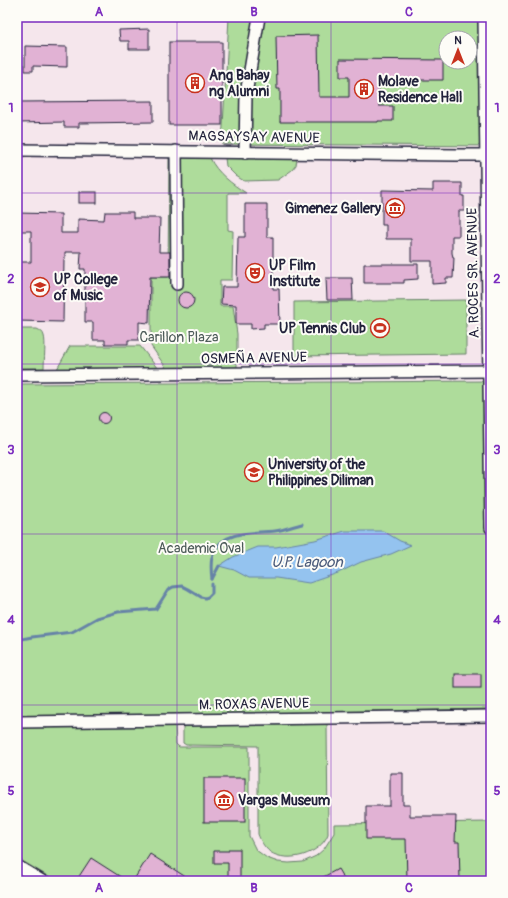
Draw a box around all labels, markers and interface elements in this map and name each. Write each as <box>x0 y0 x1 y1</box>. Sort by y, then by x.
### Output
text: A <box>95 4 104 20</box>
text: B <box>250 4 258 20</box>
text: C <box>405 4 413 20</box>
north arrow <box>438 30 478 70</box>
text: N <box>454 34 462 47</box>
place label: Ang Bahay ng Alumni <box>209 67 270 100</box>
building icon: Ang Bahay ng Alumni <box>184 72 206 94</box>
place label: Molave Residence Hall <box>378 73 462 106</box>
building icon: Molave Residence Hall <box>353 78 375 100</box>
text: 1 <box>8 100 14 116</box>
text: 1 <box>494 100 500 116</box>
street label: MAGSAYSAY AVENUE <box>188 127 320 147</box>
museum icon: Gimenez Gallery <box>384 197 406 219</box>
place label: Gimenez Gallery <box>285 200 381 217</box>
street label: A. ROCES SR. AVENUE <box>463 207 483 339</box>
place label: UP Film Institute <box>269 257 321 290</box>
theatre icon: UP Film Institute <box>244 262 266 284</box>
text: 2 <box>7 271 15 287</box>
place label: UP College of Music <box>53 271 119 304</box>
text: 2 <box>493 271 501 287</box>
school or university icon: UP College of Music <box>29 276 51 298</box>
sports icon: UP Tennis Club <box>369 317 391 339</box>
place label: UP Tennis Club <box>279 320 366 337</box>
park label: Carillon Plaza <box>139 329 219 346</box>
street label: OSMEÑA AVENUE <box>201 348 307 367</box>
text: 3 <box>7 442 15 458</box>
text: 3 <box>493 442 501 458</box>
place label: University of the Philippines Diliman <box>268 456 374 489</box>
school or university icon: University of the Philippines Diliman <box>243 461 265 483</box>
park label: Academic Oval <box>158 540 244 557</box>
water label: U.P. Lagoon <box>271 553 344 572</box>
text: 4 <box>7 612 15 628</box>
text: 4 <box>493 612 501 628</box>
street label: M. ROXAS AVENUE <box>199 695 309 713</box>
text: 5 <box>7 783 15 799</box>
text: 5 <box>493 783 501 799</box>
museum icon: Vargas Museum <box>213 789 235 811</box>
place label: Vargas Museum <box>238 792 331 809</box>
text: A <box>95 880 104 896</box>
text: B <box>250 880 258 896</box>
text: C <box>405 880 413 896</box>

